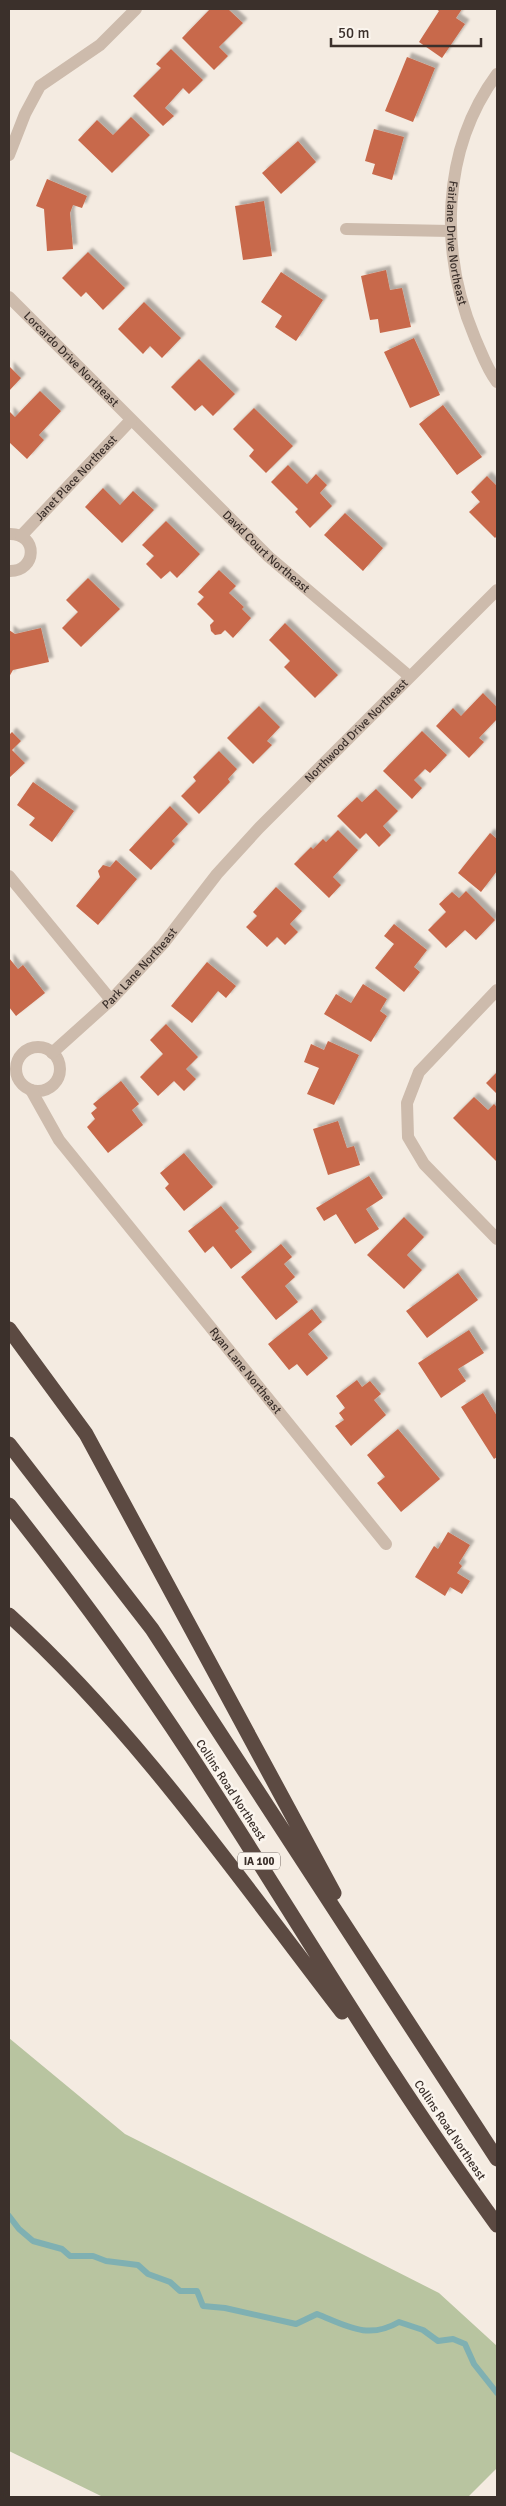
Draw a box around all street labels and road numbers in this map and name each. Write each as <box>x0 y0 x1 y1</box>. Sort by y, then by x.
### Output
street label: Fairlane Drive Northeast <box>443 180 470 307</box>
street label: Lorcardo Drive Northeast <box>20 309 122 410</box>
street label: Janet Place Northeast <box>32 432 121 524</box>
street label: David Court Northeast <box>219 508 313 596</box>
street label: Northwood Drive Northeast <box>302 676 412 786</box>
street label: Park Lane Northeast <box>99 925 181 1012</box>
street label: Ryan Lane Northeast <box>206 1325 285 1417</box>
street label: Collins Road Northeast <box>192 1737 269 1844</box>
road number: IA 100 <box>238 1852 280 1870</box>
street label: Collins Road Northeast <box>410 2077 489 2183</box>

